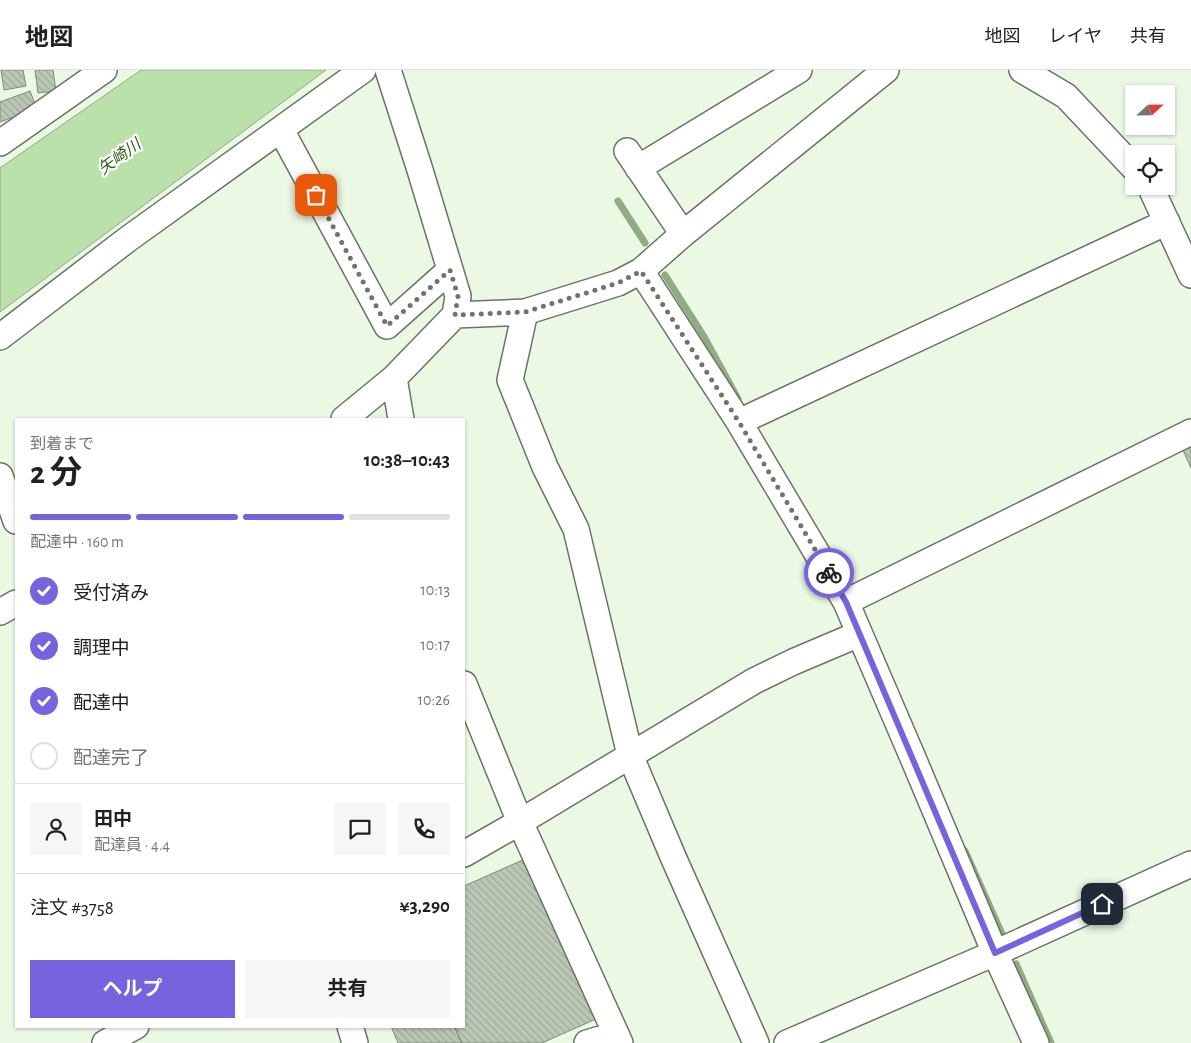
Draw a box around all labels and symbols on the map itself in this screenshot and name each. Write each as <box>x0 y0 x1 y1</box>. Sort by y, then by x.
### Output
north arrow <box>1125 85 1175 135</box>
water label: 矢崎川 <box>95 134 145 177</box>
pin <box>295 174 337 216</box>
courier <box>804 548 854 598</box>
pin <box>1081 883 1123 925</box>

